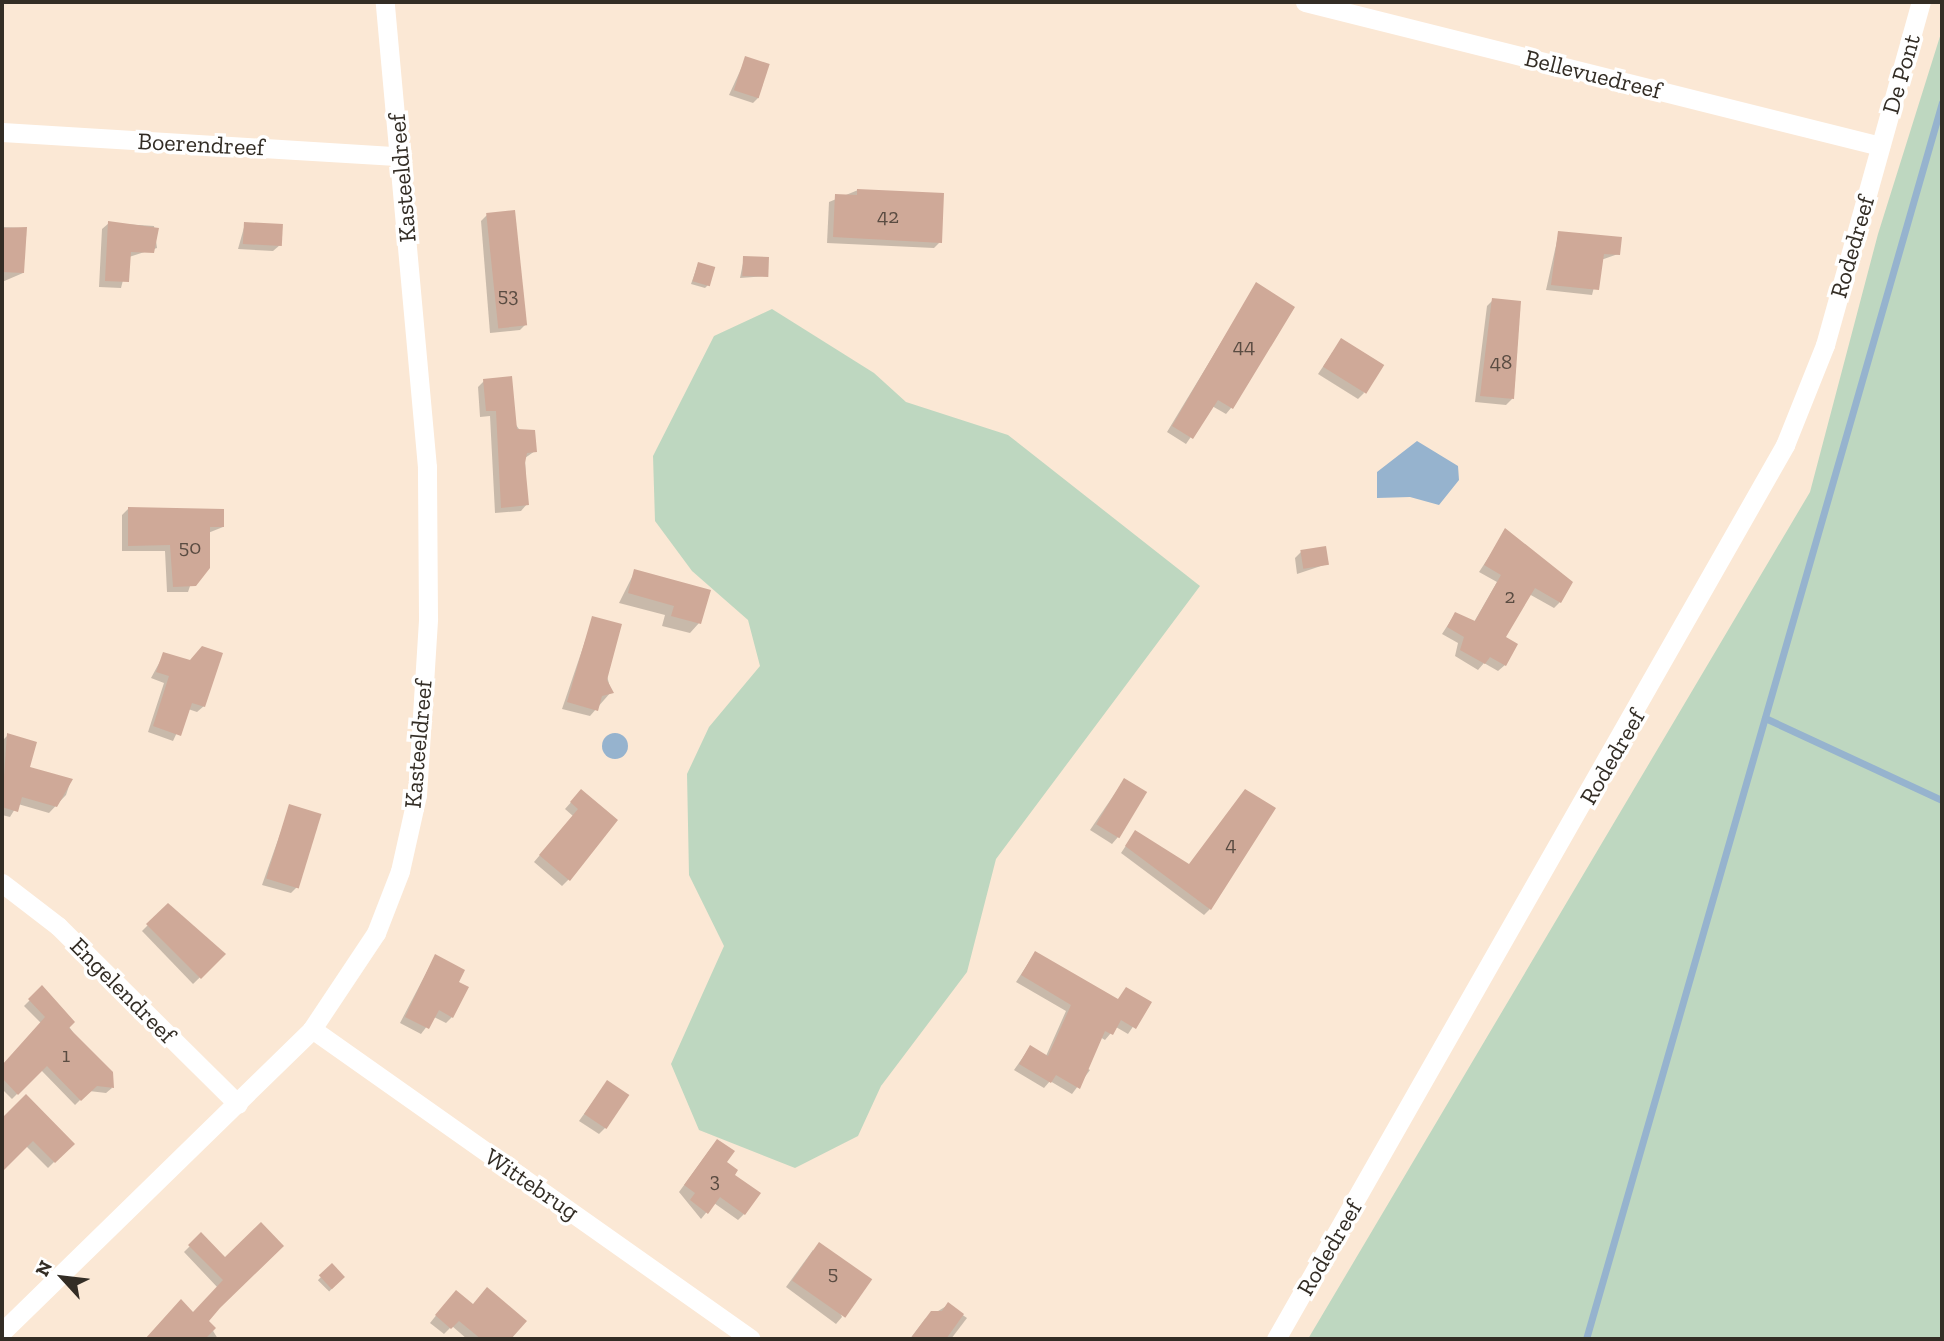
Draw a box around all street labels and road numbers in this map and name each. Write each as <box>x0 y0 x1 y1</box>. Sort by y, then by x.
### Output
street label: De Pont <box>1876 31 1926 117</box>
street label: Bellevuedreef <box>1522 43 1664 105</box>
street label: Kasteeldreef <box>382 113 422 243</box>
street label: Boerendreef <box>137 126 265 162</box>
street label: Rodedreef <box>1824 193 1880 301</box>
street label: Kasteeldreef <box>398 679 438 809</box>
street label: Rodedreef <box>1573 704 1651 810</box>
street label: Engelendreef <box>64 931 182 1049</box>
street label: Wittebrug <box>479 1142 585 1226</box>
street label: Rodedreef <box>1290 1195 1368 1301</box>

